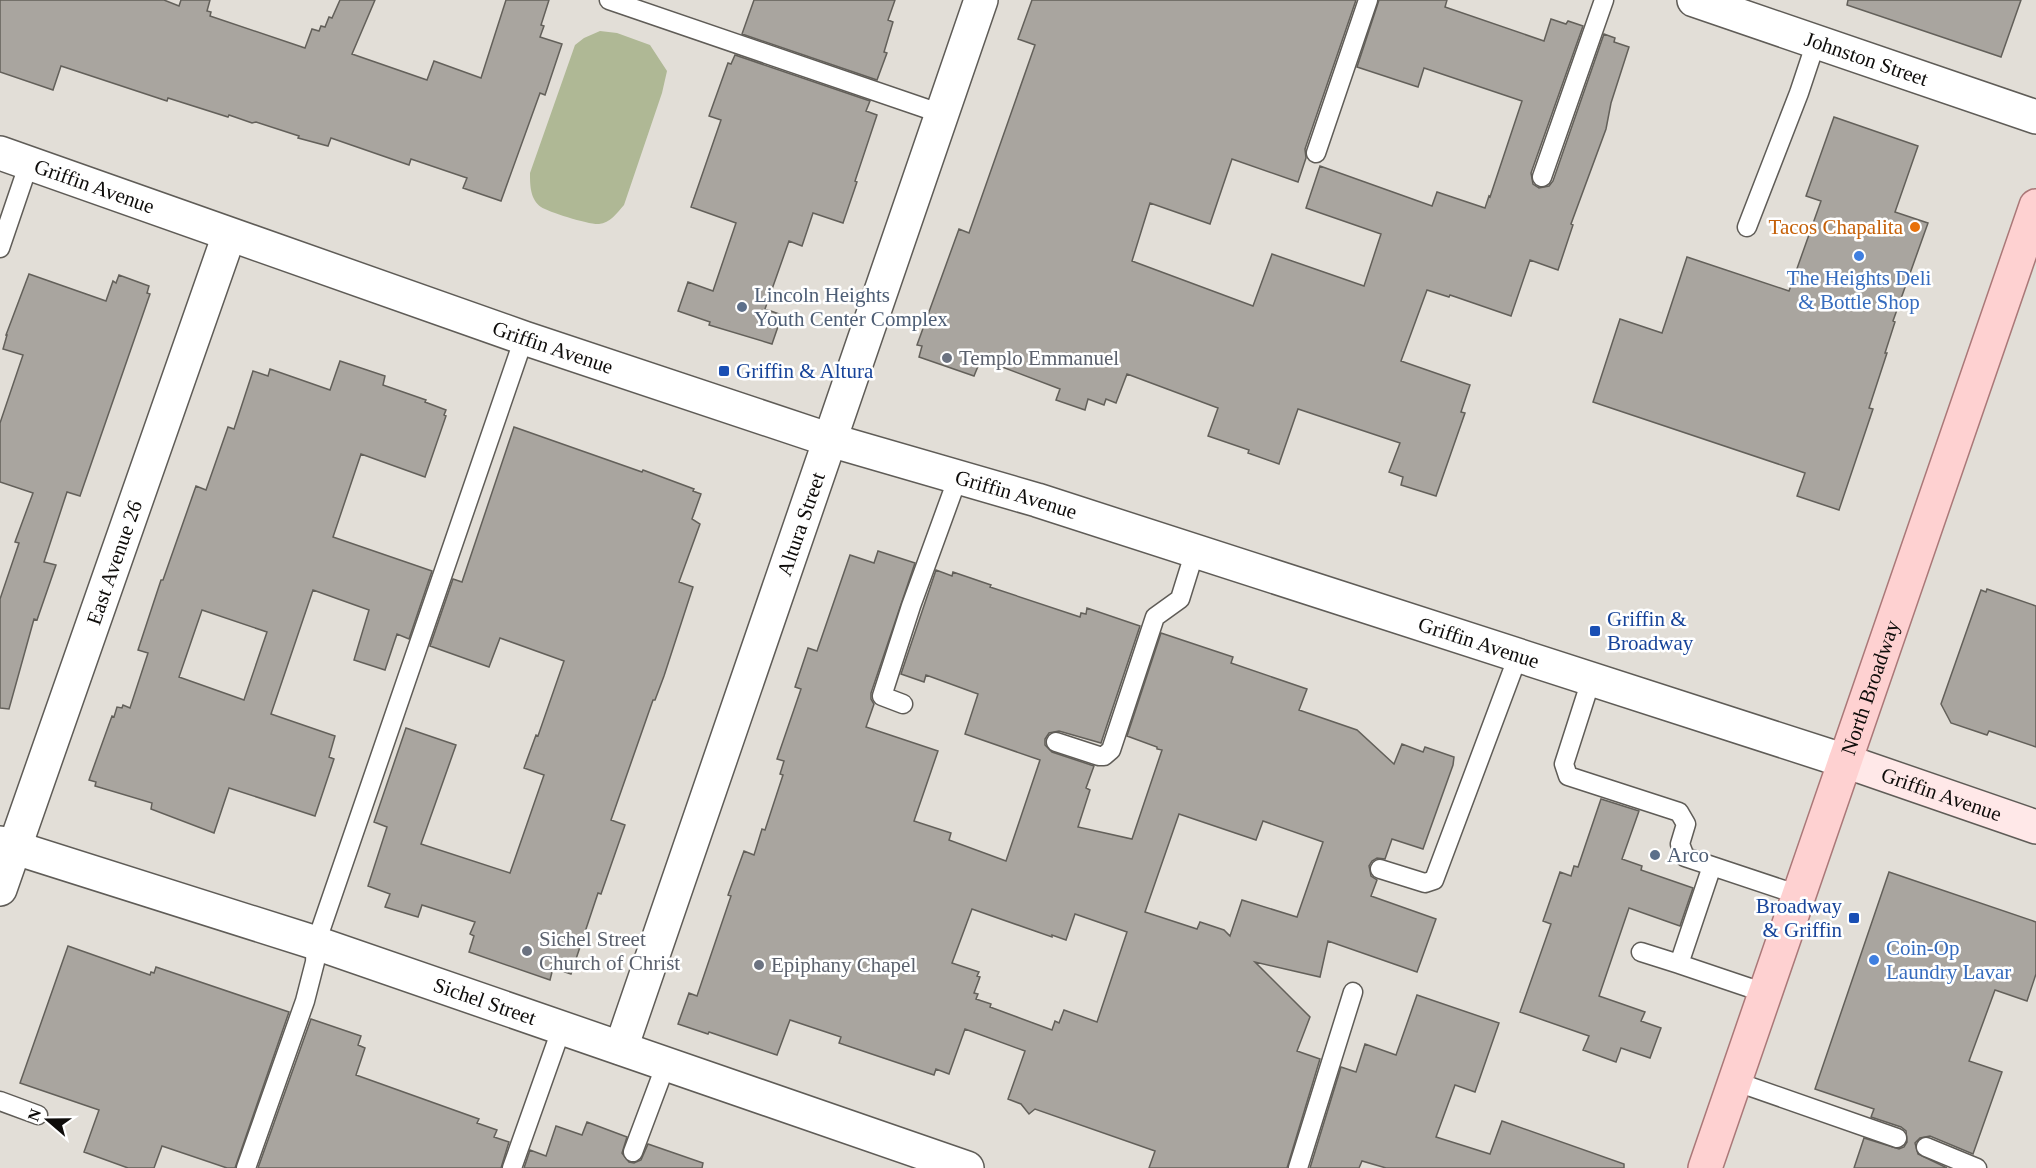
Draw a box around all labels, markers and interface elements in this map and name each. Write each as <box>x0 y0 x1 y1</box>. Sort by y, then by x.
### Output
street label: Johnston Street <box>1801 27 1931 91</box>
street label: Griffin Avenue <box>31 154 158 219</box>
place label: Tacos Chapalita <box>1769 215 1904 239</box>
marker: Tacos Chapalita <box>1908 220 1922 234</box>
marker: The Heights Deli & Bottle Shop <box>1852 249 1866 263</box>
place label: The Heights Deli & Bottle Shop <box>1787 266 1931 314</box>
place label: Lincoln Heights Youth Center Complex <box>754 283 948 331</box>
marker: Lincoln Heights Youth Center Complex <box>735 300 749 314</box>
street label: Griffin Avenue <box>489 316 616 379</box>
place label: Templo Emmanuel <box>959 346 1119 370</box>
marker: Templo Emmanuel <box>940 351 954 365</box>
place label: Griffin & Altura <box>736 359 874 383</box>
marker: Griffin & Altura <box>717 364 731 378</box>
street label: Griffin Avenue <box>952 465 1080 524</box>
street label: Altura Street <box>772 469 830 579</box>
street label: East Avenue 26 <box>81 497 147 628</box>
place label: Griffin & Broadway <box>1607 607 1694 655</box>
street label: Griffin Avenue <box>1415 612 1542 673</box>
street label: North Broadway <box>1836 617 1905 758</box>
marker: Griffin & Broadway <box>1588 624 1602 638</box>
street label: Griffin Avenue <box>1878 762 2005 826</box>
place label: Arco <box>1667 843 1709 867</box>
marker: Arco <box>1648 848 1662 862</box>
place label: Broadway & Griffin <box>1756 894 1842 942</box>
marker: Broadway & Griffin <box>1847 911 1861 925</box>
place label: Sichel Street Church of Christ <box>539 927 680 975</box>
place label: Coin-Op Laundry Lavar <box>1886 936 2011 984</box>
marker: Sichel Street Church of Christ <box>520 944 534 958</box>
place label: Epiphany Chapel <box>771 953 916 977</box>
marker: Coin-Op Laundry Lavar <box>1867 953 1881 967</box>
marker: Epiphany Chapel <box>752 958 766 972</box>
street label: Sichel Street <box>430 973 539 1030</box>
north arrow <box>18 1090 78 1150</box>
text: N <box>24 1106 44 1123</box>

